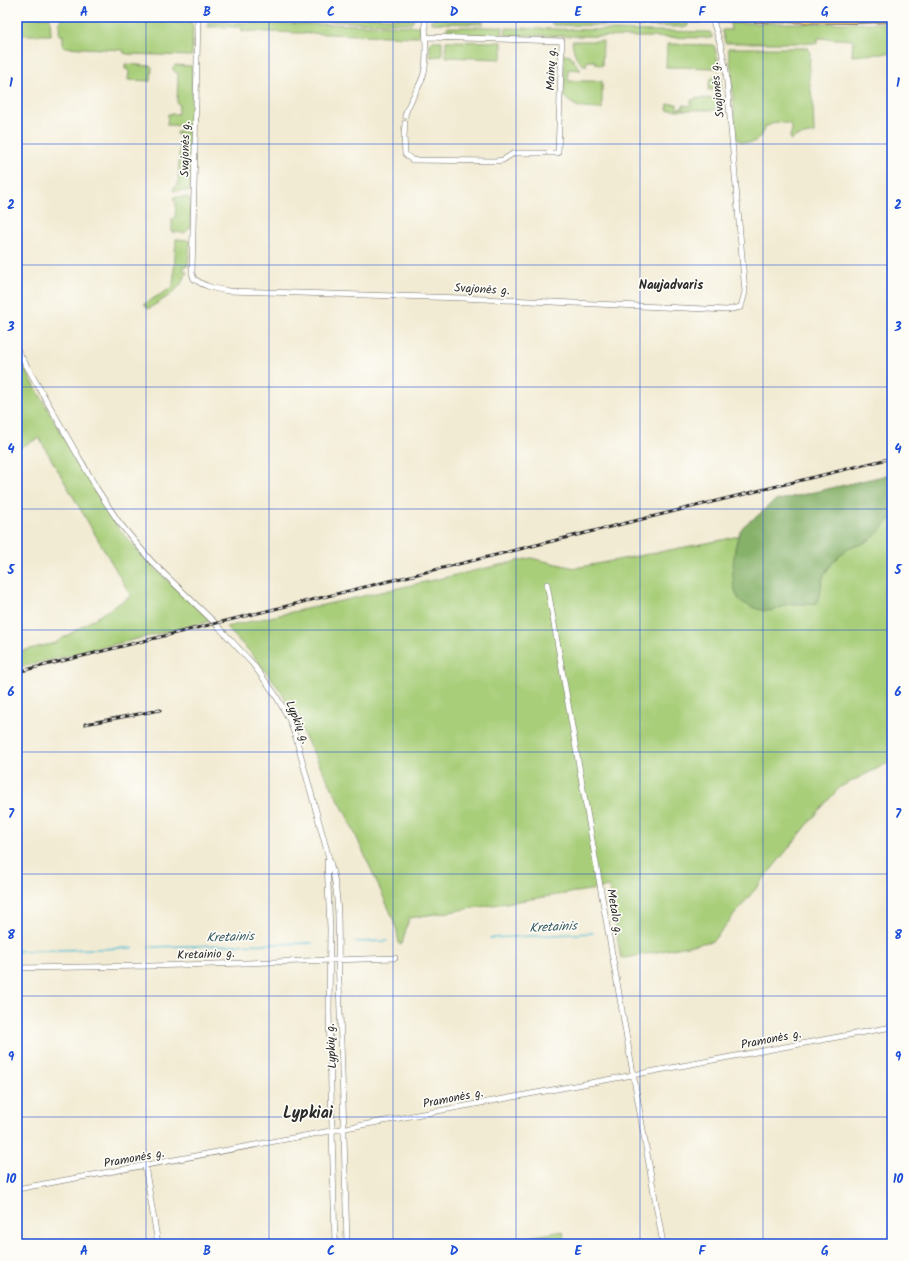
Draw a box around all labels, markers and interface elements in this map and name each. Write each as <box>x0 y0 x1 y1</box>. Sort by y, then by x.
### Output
text: A <box>80 2 88 23</box>
text: B <box>203 2 211 23</box>
text: C <box>327 2 335 23</box>
text: D <box>450 2 459 23</box>
text: E <box>574 2 582 23</box>
text: F <box>698 2 706 23</box>
text: G <box>821 2 829 23</box>
street label: Mainų g. <box>541 47 562 91</box>
street label: Svajonės g. <box>705 61 730 119</box>
text: 1 <box>9 73 13 94</box>
text: 1 <box>896 73 900 94</box>
street label: Svajonės g. <box>176 121 195 177</box>
text: 2 <box>7 195 15 216</box>
text: 2 <box>894 195 902 216</box>
district label: Naujadvaris <box>639 275 703 296</box>
street label: Svajonės g. <box>454 279 510 300</box>
text: 3 <box>6 317 15 338</box>
text: 3 <box>893 317 902 338</box>
text: 4 <box>7 439 15 460</box>
text: 4 <box>894 439 902 460</box>
text: 5 <box>7 560 16 581</box>
text: 5 <box>894 560 903 581</box>
text: 6 <box>7 682 15 703</box>
text: 6 <box>894 682 902 703</box>
street label: Lypkių g. <box>280 698 315 747</box>
text: 7 <box>8 804 15 825</box>
text: 7 <box>895 804 902 825</box>
street label: Metalo g. <box>601 887 628 937</box>
water label: Kretainis <box>529 916 579 939</box>
text: 8 <box>7 925 15 946</box>
text: 8 <box>894 925 902 946</box>
water label: Kretainis <box>206 926 256 949</box>
street label: Kretainio g. <box>177 944 235 965</box>
street label: Lypkių g. <box>321 1023 342 1069</box>
street label: Pramonės g. <box>739 1024 803 1055</box>
text: 9 <box>8 1047 15 1068</box>
text: 9 <box>895 1047 902 1068</box>
street label: Pramonės g. <box>421 1083 485 1114</box>
district label: Lypkiai <box>283 1101 334 1126</box>
street label: Pramonės g. <box>102 1144 166 1173</box>
text: 10 <box>6 1169 17 1190</box>
text: 10 <box>893 1169 904 1190</box>
text: A <box>80 1241 88 1261</box>
text: B <box>203 1241 211 1261</box>
text: C <box>327 1241 335 1261</box>
text: D <box>450 1241 459 1261</box>
text: E <box>574 1241 582 1261</box>
text: F <box>698 1241 706 1261</box>
text: G <box>821 1241 829 1261</box>

